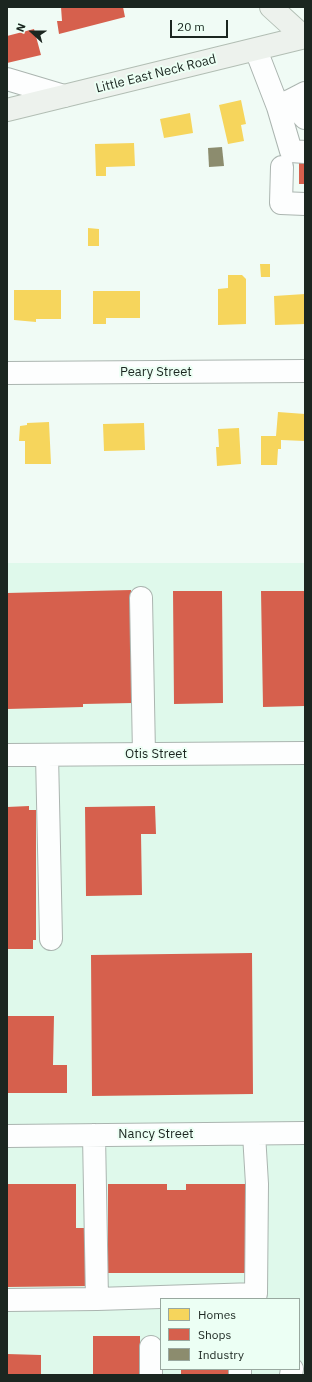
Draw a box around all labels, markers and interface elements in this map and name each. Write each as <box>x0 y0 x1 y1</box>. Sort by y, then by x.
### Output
north arrow <box>12 12 52 52</box>
scale bar <box>172 12 230 38</box>
text: 20 m <box>177 19 205 34</box>
text: N <box>13 21 29 34</box>
street label: Little East Neck Road <box>94 51 218 97</box>
street label: Peary Street <box>120 364 192 380</box>
street label: Otis Street <box>125 746 187 762</box>
street label: Nancy Street <box>118 1126 194 1142</box>
legend <box>160 1298 300 1370</box>
text: Homes <box>198 1307 236 1322</box>
text: Shops <box>198 1327 231 1342</box>
text: Industry <box>198 1347 244 1362</box>

